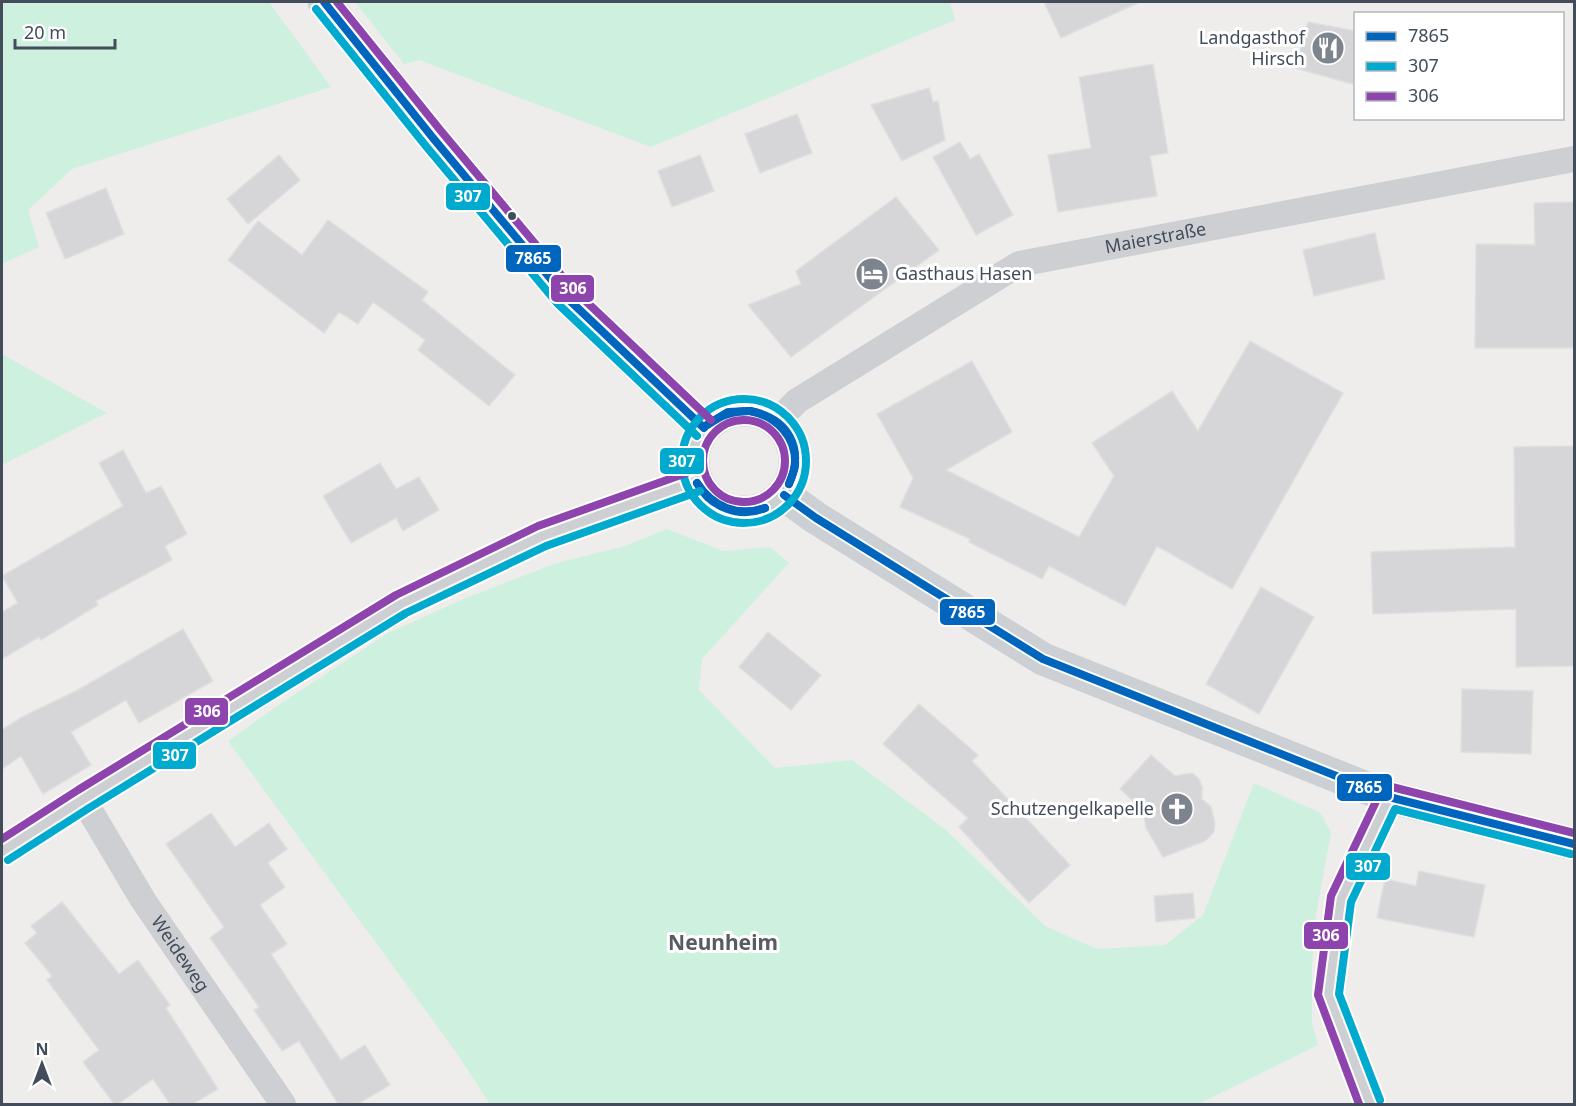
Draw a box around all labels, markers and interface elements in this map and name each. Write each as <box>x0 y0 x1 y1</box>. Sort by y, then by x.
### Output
scale bar <box>15 12 116 50</box>
legend <box>1354 12 1564 120</box>
text: 20 m <box>24 20 66 44</box>
text: 7865 <box>1408 23 1449 47</box>
place label: Landgasthof Hirsch <box>1199 25 1306 70</box>
restaurant icon: Landgasthof Hirsch <box>1310 30 1346 66</box>
text: 307 <box>1408 53 1439 77</box>
text: 306 <box>1408 83 1439 107</box>
line badge: 307 <box>445 182 491 211</box>
text: 307 <box>454 185 482 207</box>
unlabelled marker <box>506 210 518 222</box>
street label: Maierstraße <box>1103 216 1208 259</box>
line badge: 7865 <box>505 244 562 273</box>
text: 7865 <box>515 247 551 269</box>
hotel icon: Gasthaus Hasen <box>854 256 890 292</box>
place label: Gasthaus Hasen <box>895 261 1032 285</box>
line badge: 306 <box>550 274 595 303</box>
text: 306 <box>559 277 587 299</box>
line badge: 307 <box>659 447 705 475</box>
text: 307 <box>668 450 696 472</box>
line badge: 7865 <box>939 598 996 626</box>
text: 7865 <box>949 601 985 623</box>
line badge: 306 <box>184 697 229 726</box>
text: 306 <box>193 700 221 722</box>
line badge: 307 <box>152 741 197 770</box>
text: 307 <box>161 744 189 766</box>
line badge: 7865 <box>1336 773 1393 802</box>
text: 7865 <box>1346 776 1382 798</box>
church icon: Schutzengelkapelle <box>1159 791 1195 827</box>
place label: Schutzengelkapelle <box>991 796 1154 820</box>
line badge: 307 <box>1345 852 1391 881</box>
text: 307 <box>1354 855 1382 877</box>
street label: Weideweg <box>146 911 216 996</box>
line badge: 306 <box>1303 921 1349 950</box>
text: 306 <box>1312 924 1340 946</box>
district label: Neunheim <box>668 928 778 956</box>
north arrow <box>12 1034 72 1094</box>
text: N <box>35 1038 49 1060</box>

